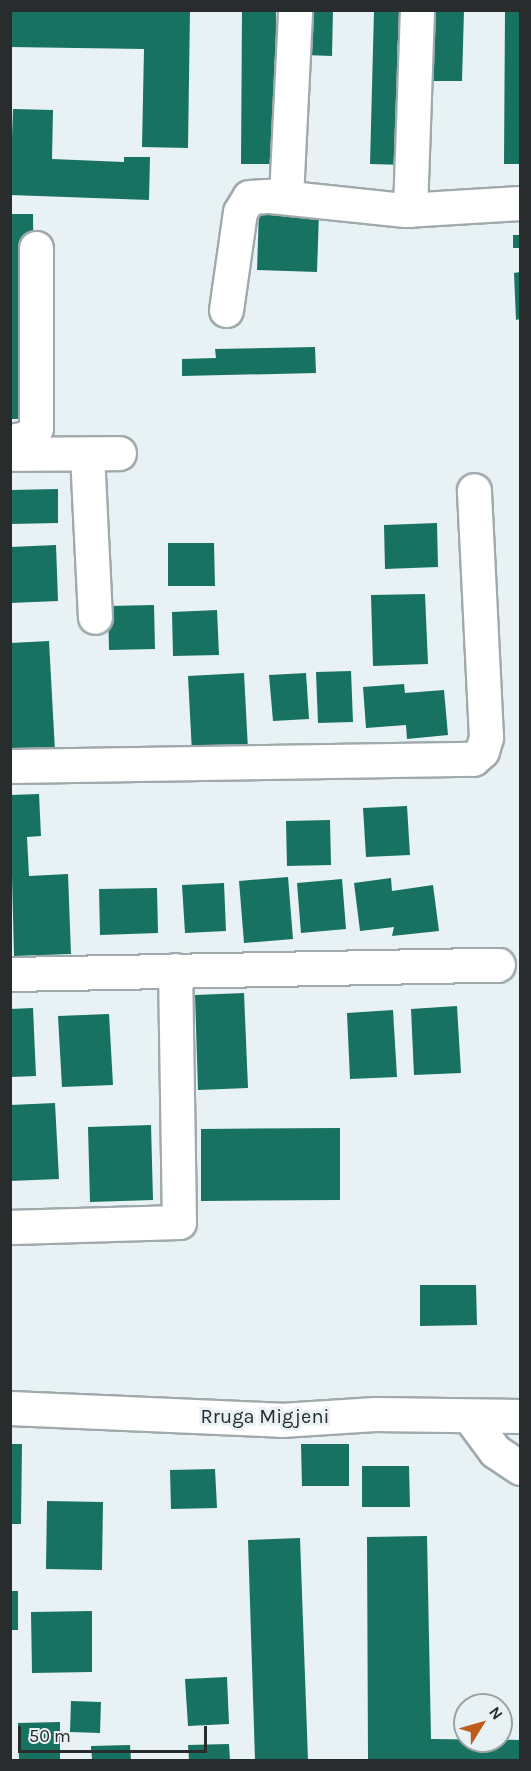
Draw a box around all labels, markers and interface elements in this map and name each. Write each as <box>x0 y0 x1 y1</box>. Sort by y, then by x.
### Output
street label: Rruga Migjeni <box>201 1404 329 1428</box>
north arrow <box>453 1693 513 1753</box>
text: N <box>485 1703 507 1723</box>
scale bar <box>21 1714 210 1752</box>
text: 50 m <box>29 1725 71 1747</box>

